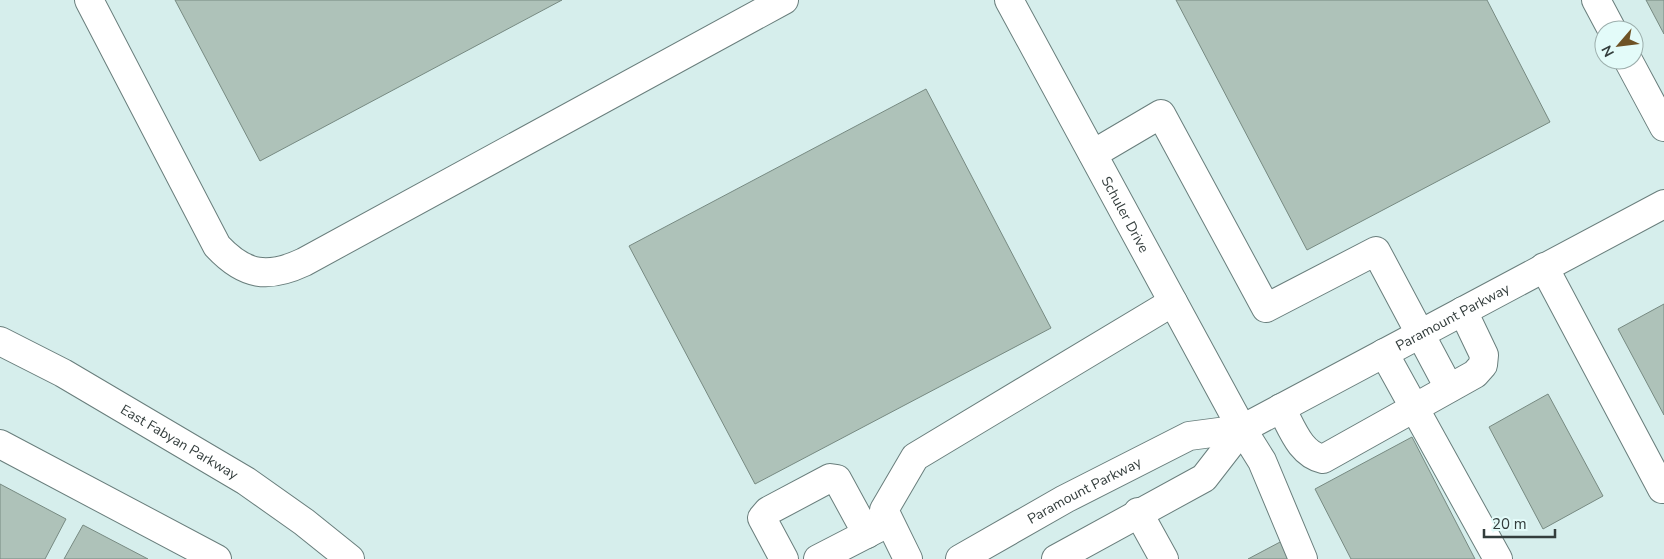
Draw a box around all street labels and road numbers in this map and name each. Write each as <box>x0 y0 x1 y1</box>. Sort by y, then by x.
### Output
street label: Schuler Drive <box>1097 173 1154 256</box>
street label: Paramount Parkway <box>1392 278 1513 355</box>
street label: East Fabyan Parkway <box>117 400 243 484</box>
street label: Paramount Parkway <box>1024 452 1145 528</box>

